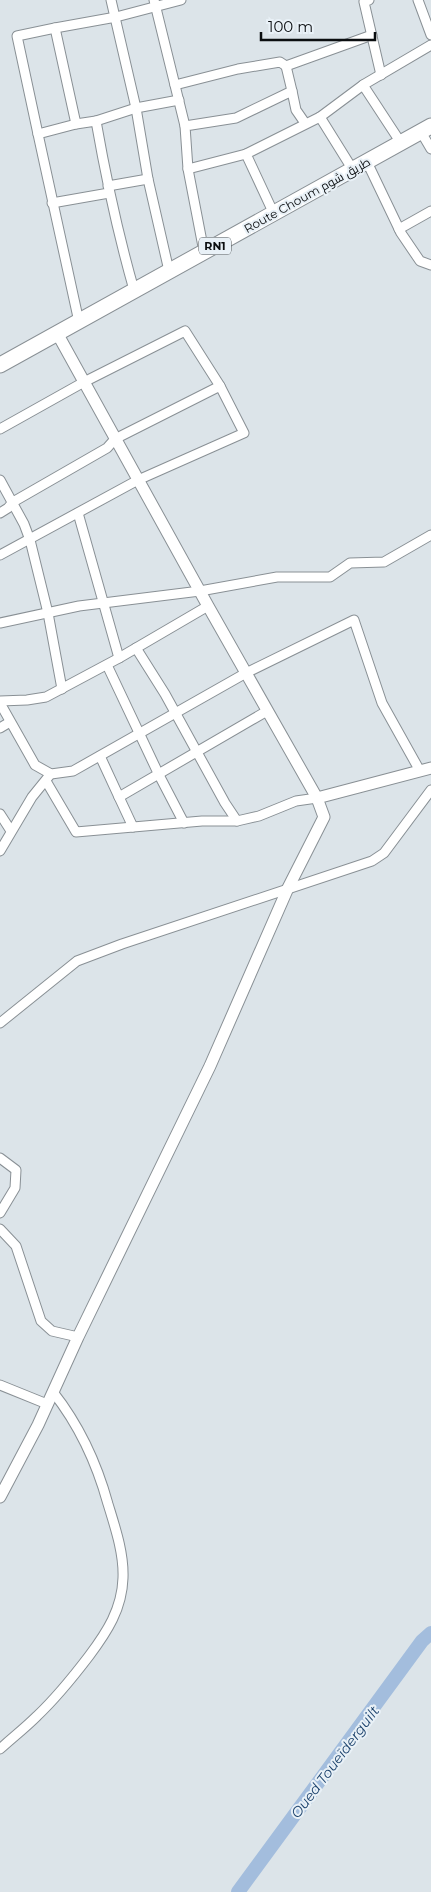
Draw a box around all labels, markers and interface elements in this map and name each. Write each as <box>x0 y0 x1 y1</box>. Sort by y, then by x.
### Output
scale bar <box>261 10 375 42</box>
text: 100 m <box>268 17 313 36</box>
street label: Route Choum طريق شوم <box>241 154 373 237</box>
road number: RN1 <box>199 238 231 255</box>
water label: Oued Toueïderguilt <box>287 1702 383 1822</box>

